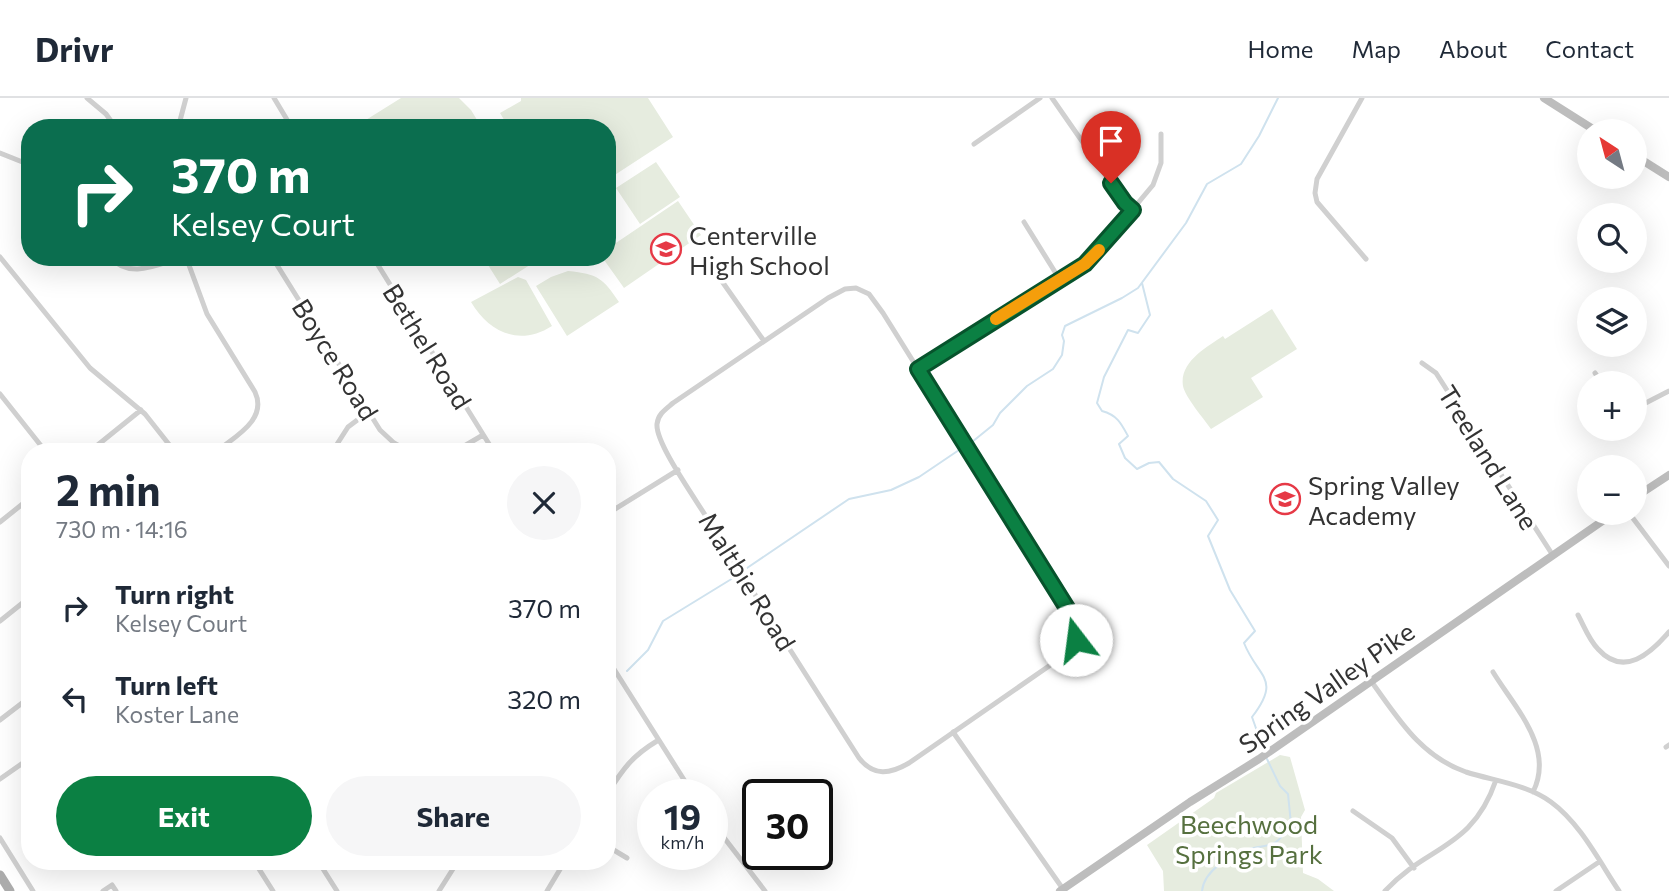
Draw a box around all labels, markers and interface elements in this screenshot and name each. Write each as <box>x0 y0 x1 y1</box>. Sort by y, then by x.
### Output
text: Drivr <box>35 28 114 69</box>
text: Home <box>1248 34 1314 63</box>
text: Map <box>1352 34 1401 63</box>
text: About <box>1439 34 1507 63</box>
text: Contact <box>1545 34 1634 63</box>
pin <box>1081 111 1141 183</box>
north arrow <box>1577 119 1647 189</box>
map controls <box>1577 119 1647 525</box>
icon: arrive <box>1092 122 1130 160</box>
text: 370 m <box>171 143 310 203</box>
icon: right <box>56 147 147 238</box>
text: Kelsey Court <box>171 203 355 243</box>
button: search <box>1577 203 1647 273</box>
place label: Centerville High School <box>689 219 830 280</box>
school or university icon: Centerville High School <box>649 232 683 266</box>
street label: Bethel Road <box>377 278 479 414</box>
button: layers <box>1577 287 1647 357</box>
street label: Boyce Road <box>287 293 385 425</box>
button: + <box>1577 371 1647 441</box>
street label: Treeland Lane <box>1432 379 1546 535</box>
button: − <box>1577 455 1647 525</box>
text: 2 min <box>56 463 161 515</box>
button: close <box>507 466 581 540</box>
place label: Spring Valley Academy <box>1308 469 1460 530</box>
school or university icon: Spring Valley Academy <box>1268 482 1302 516</box>
street label: Maltbie Road <box>693 506 803 656</box>
text: 730 m · 14:16 <box>56 515 188 543</box>
text: Turn right <box>115 578 234 609</box>
icon: right <box>56 589 94 627</box>
text: 370 m <box>508 592 581 623</box>
position arrow <box>1039 603 1113 677</box>
text: Kelsey Court <box>115 609 247 637</box>
street label: Spring Valley Pike <box>1232 615 1420 759</box>
text: Turn left <box>115 669 218 700</box>
icon: left <box>56 680 94 718</box>
text: 320 m <box>507 683 581 714</box>
text: Koster Lane <box>115 700 239 728</box>
button: Exit <box>56 776 312 856</box>
button: Share <box>326 776 581 856</box>
speed limit sign: 30 <box>742 779 833 870</box>
text: 19 <box>664 794 701 837</box>
park label: Beechwood Springs Park <box>1175 808 1323 869</box>
text: km/h <box>661 831 704 853</box>

